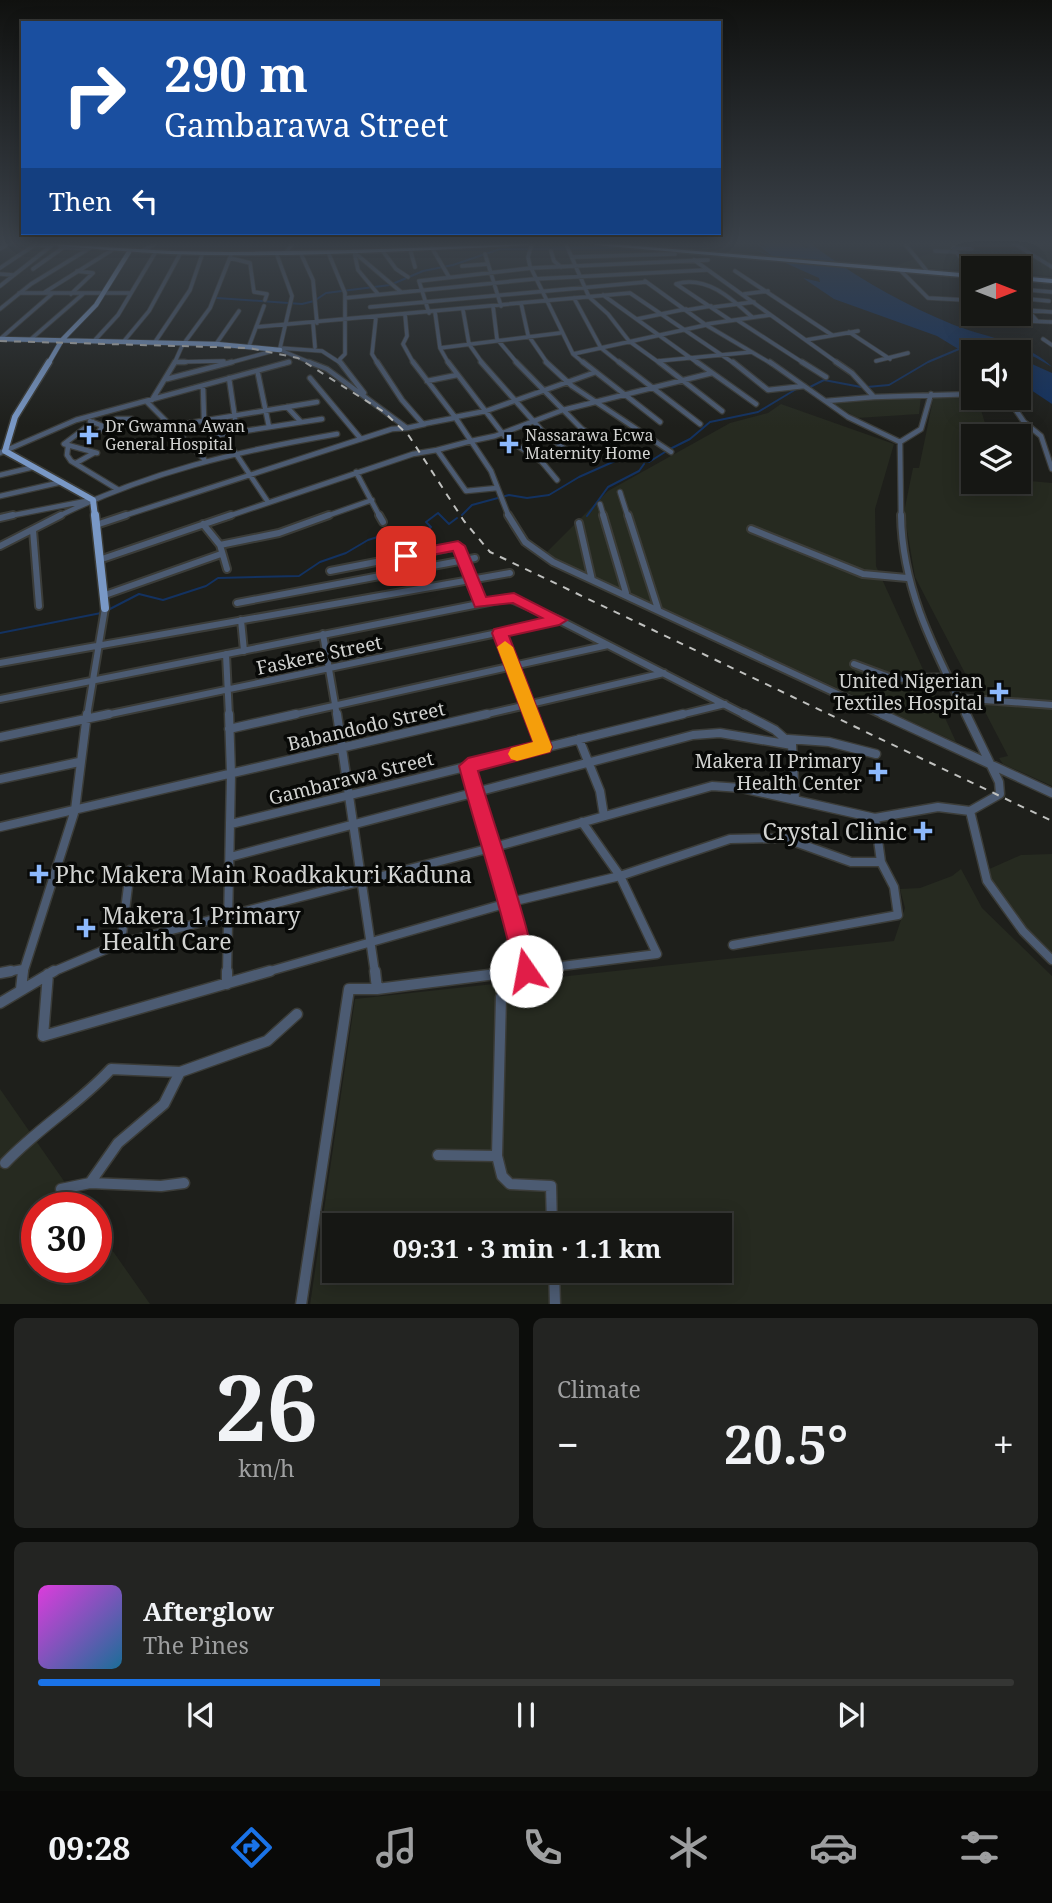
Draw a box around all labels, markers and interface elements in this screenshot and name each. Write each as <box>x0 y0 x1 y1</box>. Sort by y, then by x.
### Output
text: 290 m <box>164 40 308 106</box>
icon: right <box>49 49 140 140</box>
text: Gambarawa Street <box>164 103 448 146</box>
icon: left <box>126 182 164 220</box>
text: Then <box>49 183 112 219</box>
north arrow <box>961 256 1031 326</box>
map controls <box>961 256 1031 494</box>
button: sound <box>961 340 1031 410</box>
place label: Dr Gwamna Awan General Hospital <box>105 415 245 455</box>
place label: Nassarawa Ecwa Maternity Home <box>525 424 653 464</box>
button: layers <box>961 424 1031 494</box>
marker: Dr Gwamna Awan General Hospital <box>79 425 99 445</box>
marker: Nassarawa Ecwa Maternity Home <box>499 434 519 454</box>
pin <box>376 526 436 586</box>
icon: arrive <box>387 537 425 575</box>
street label: Faskere Street <box>254 629 384 681</box>
place label: United Nigerian Textiles Hospital <box>833 668 983 716</box>
marker: United Nigerian Textiles Hospital <box>989 682 1009 702</box>
street label: Babandodo Street <box>285 695 448 757</box>
street label: Gambarawa Street <box>266 745 436 811</box>
place label: Makera II Primary Health Center <box>695 748 862 796</box>
marker: Makera II Primary Health Center <box>868 762 888 782</box>
place label: Crystal Clinic <box>762 815 907 847</box>
marker: Crystal Clinic <box>913 821 933 841</box>
place label: Phc Makera Main Roadkakuri Kaduna <box>55 858 472 890</box>
marker: Phc Makera Main Roadkakuri Kaduna <box>29 864 49 884</box>
place label: Makera 1 Primary Health Care <box>102 899 301 957</box>
marker: Makera 1 Primary Health Care <box>76 918 96 938</box>
position arrow <box>489 934 563 1008</box>
speed limit sign: 30 <box>21 1192 112 1283</box>
text: 09:31 · 3 min · 1.1 km <box>393 1230 661 1266</box>
text: 26 <box>215 1344 318 1468</box>
text: Climate <box>557 1373 641 1405</box>
text: 20.5° <box>724 1408 848 1479</box>
text: − <box>557 1418 579 1470</box>
text: + <box>993 1418 1014 1470</box>
text: km/h <box>238 1452 295 1484</box>
text: Afterglow <box>143 1593 274 1629</box>
text: The Pines <box>143 1629 249 1661</box>
icon: previous <box>182 1696 220 1734</box>
icon: pause <box>507 1696 545 1734</box>
icon: next <box>832 1696 870 1734</box>
icon: directions <box>227 1823 276 1872</box>
icon: music <box>372 1823 421 1872</box>
icon: phone <box>518 1823 567 1872</box>
icon: climate <box>664 1823 713 1872</box>
icon: car <box>809 1823 858 1872</box>
icon: filters <box>955 1823 1004 1872</box>
text: 09:28 <box>48 1826 130 1869</box>

